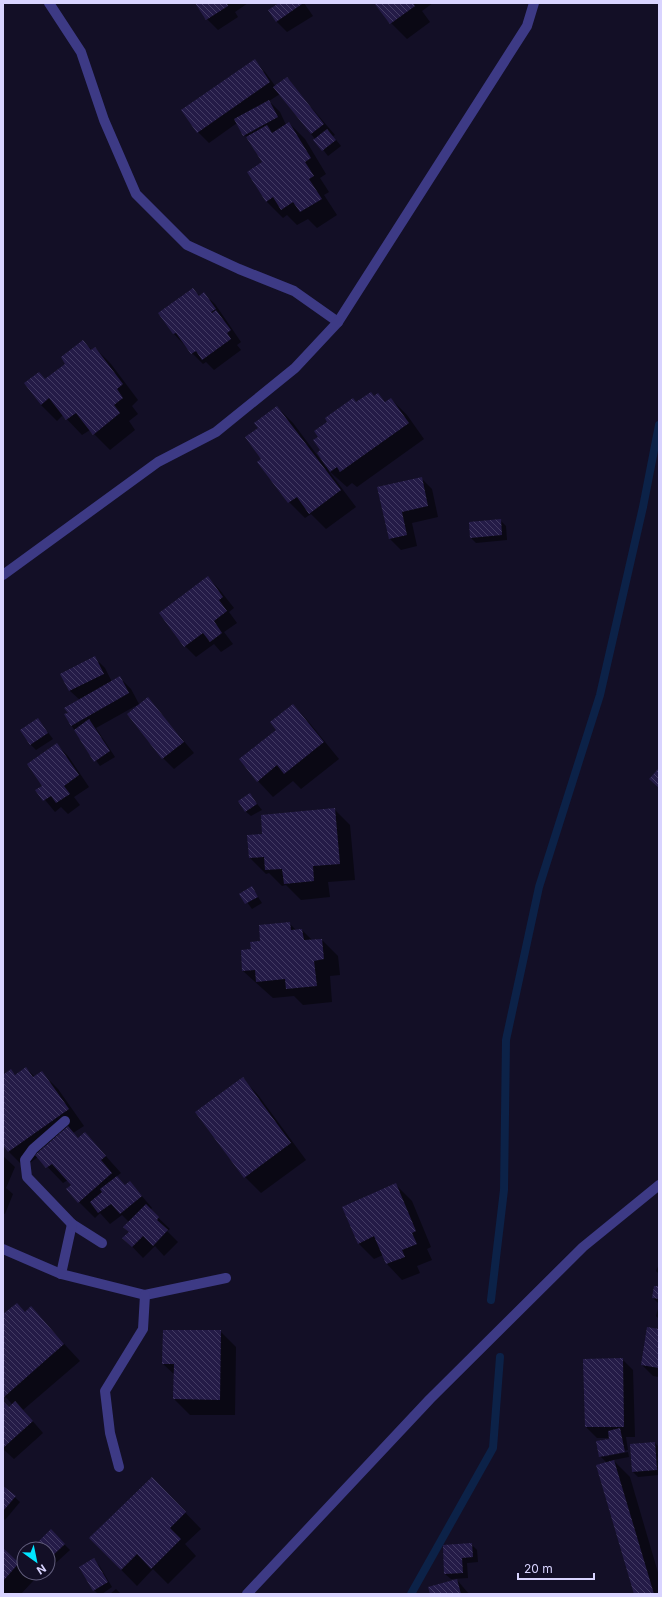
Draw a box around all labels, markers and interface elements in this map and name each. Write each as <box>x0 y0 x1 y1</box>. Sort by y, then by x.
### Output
north arrow <box>16 1541 56 1581</box>
scale bar <box>518 1555 594 1581</box>
text: N <box>34 1561 49 1578</box>
text: 20 m <box>524 1561 553 1576</box>

